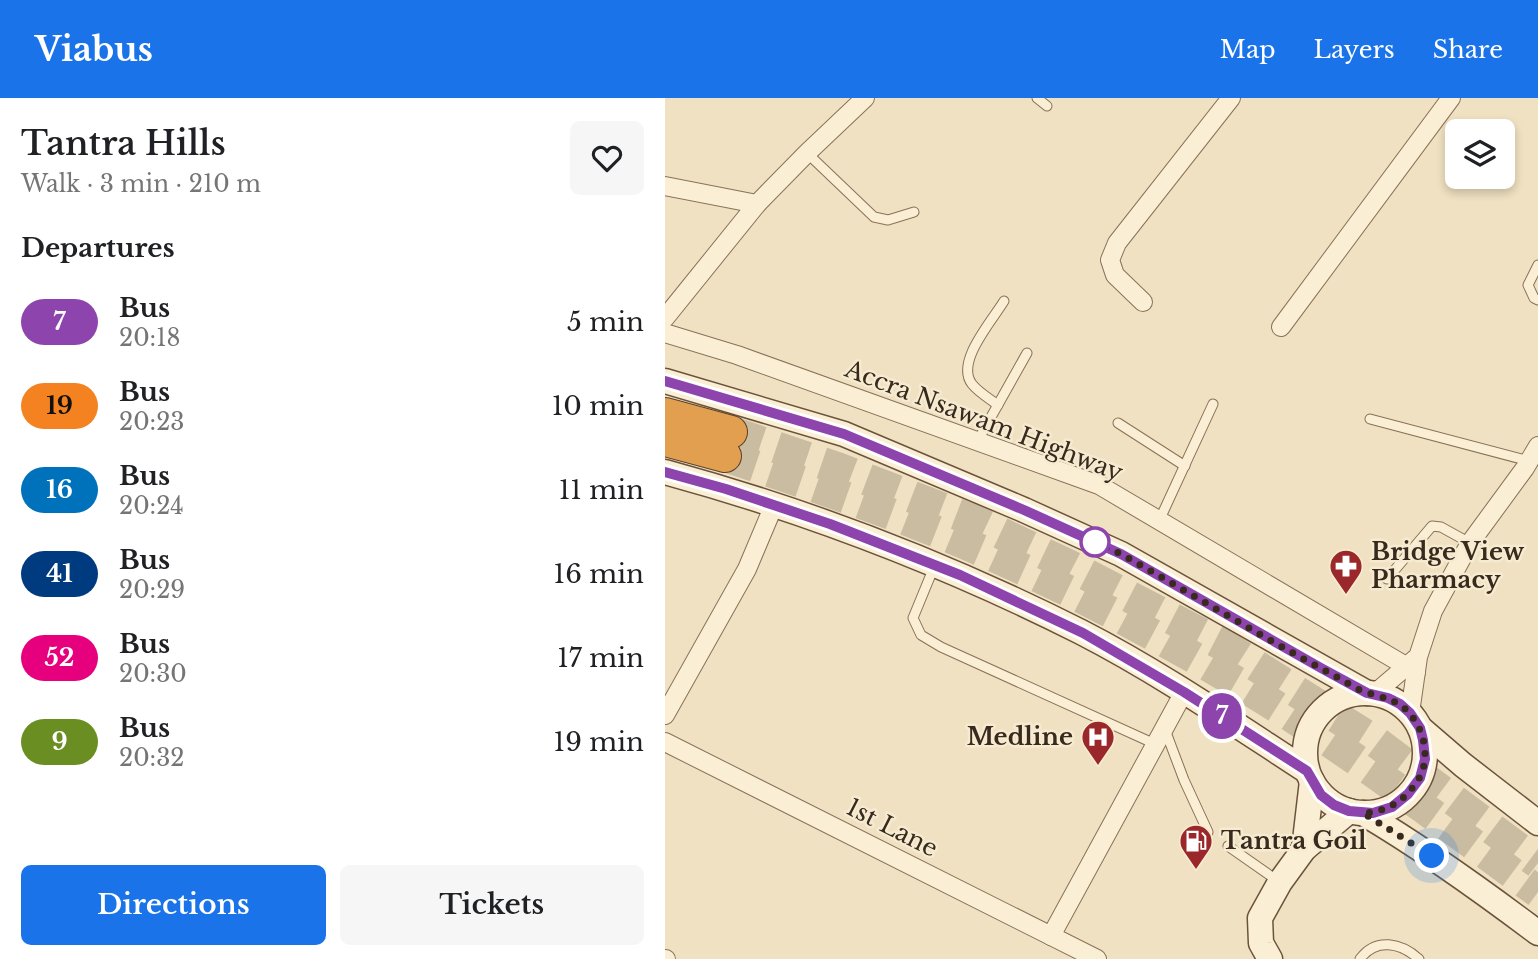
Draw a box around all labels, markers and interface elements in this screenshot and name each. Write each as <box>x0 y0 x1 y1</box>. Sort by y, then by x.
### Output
text: Viabus <box>35 29 153 70</box>
text: Map <box>1220 35 1276 64</box>
text: Layers <box>1314 35 1395 64</box>
text: Share <box>1433 35 1503 64</box>
map controls <box>1445 119 1515 189</box>
button: layers <box>1445 119 1515 189</box>
button: heart <box>570 121 644 195</box>
text: Tantra Hills <box>21 123 226 164</box>
text: Walk · 3 min · 210 m <box>21 170 261 198</box>
text: Departures <box>21 232 175 264</box>
text: Bus <box>119 292 170 324</box>
text: 5 min <box>567 306 644 338</box>
text: 7 <box>53 307 66 336</box>
text: 20:18 <box>119 324 180 352</box>
street label: Accra Nsawam Highway <box>840 354 1128 487</box>
text: Bus <box>119 376 170 408</box>
text: 10 min <box>552 390 644 422</box>
text: 19 <box>46 391 73 420</box>
text: 20:23 <box>119 408 184 436</box>
text: Bus <box>119 460 170 492</box>
text: 11 min <box>559 474 644 506</box>
text: 16 <box>46 475 73 504</box>
text: 20:24 <box>119 492 184 520</box>
unlabelled marker <box>1080 527 1110 557</box>
place label: Bridge View Pharmacy <box>1371 537 1525 594</box>
text: Bus <box>119 544 170 576</box>
pharmacy icon: Bridge View Pharmacy <box>1327 547 1365 596</box>
text: 16 min <box>554 558 644 590</box>
text: 41 <box>46 559 73 588</box>
text: 20:29 <box>119 576 185 604</box>
text: Bus <box>119 628 170 660</box>
text: 17 min <box>557 642 644 674</box>
text: 52 <box>45 643 74 672</box>
text: 20:30 <box>119 660 187 688</box>
line badge: 7 <box>1199 693 1245 739</box>
text: 7 <box>1216 701 1228 730</box>
text: Bus <box>119 712 170 744</box>
hospital icon: Medline <box>1079 718 1117 767</box>
place label: Medline <box>967 722 1073 751</box>
text: 19 min <box>554 726 644 758</box>
text: 9 <box>51 727 68 756</box>
text: 20:32 <box>119 744 184 772</box>
street label: 1st Lane <box>842 792 943 863</box>
fuel station icon: Tantra Goil <box>1177 822 1215 871</box>
place label: Tantra Goil <box>1221 826 1367 855</box>
your location <box>1414 838 1449 873</box>
button: Directions <box>21 865 326 945</box>
button: Tickets <box>340 865 644 945</box>

